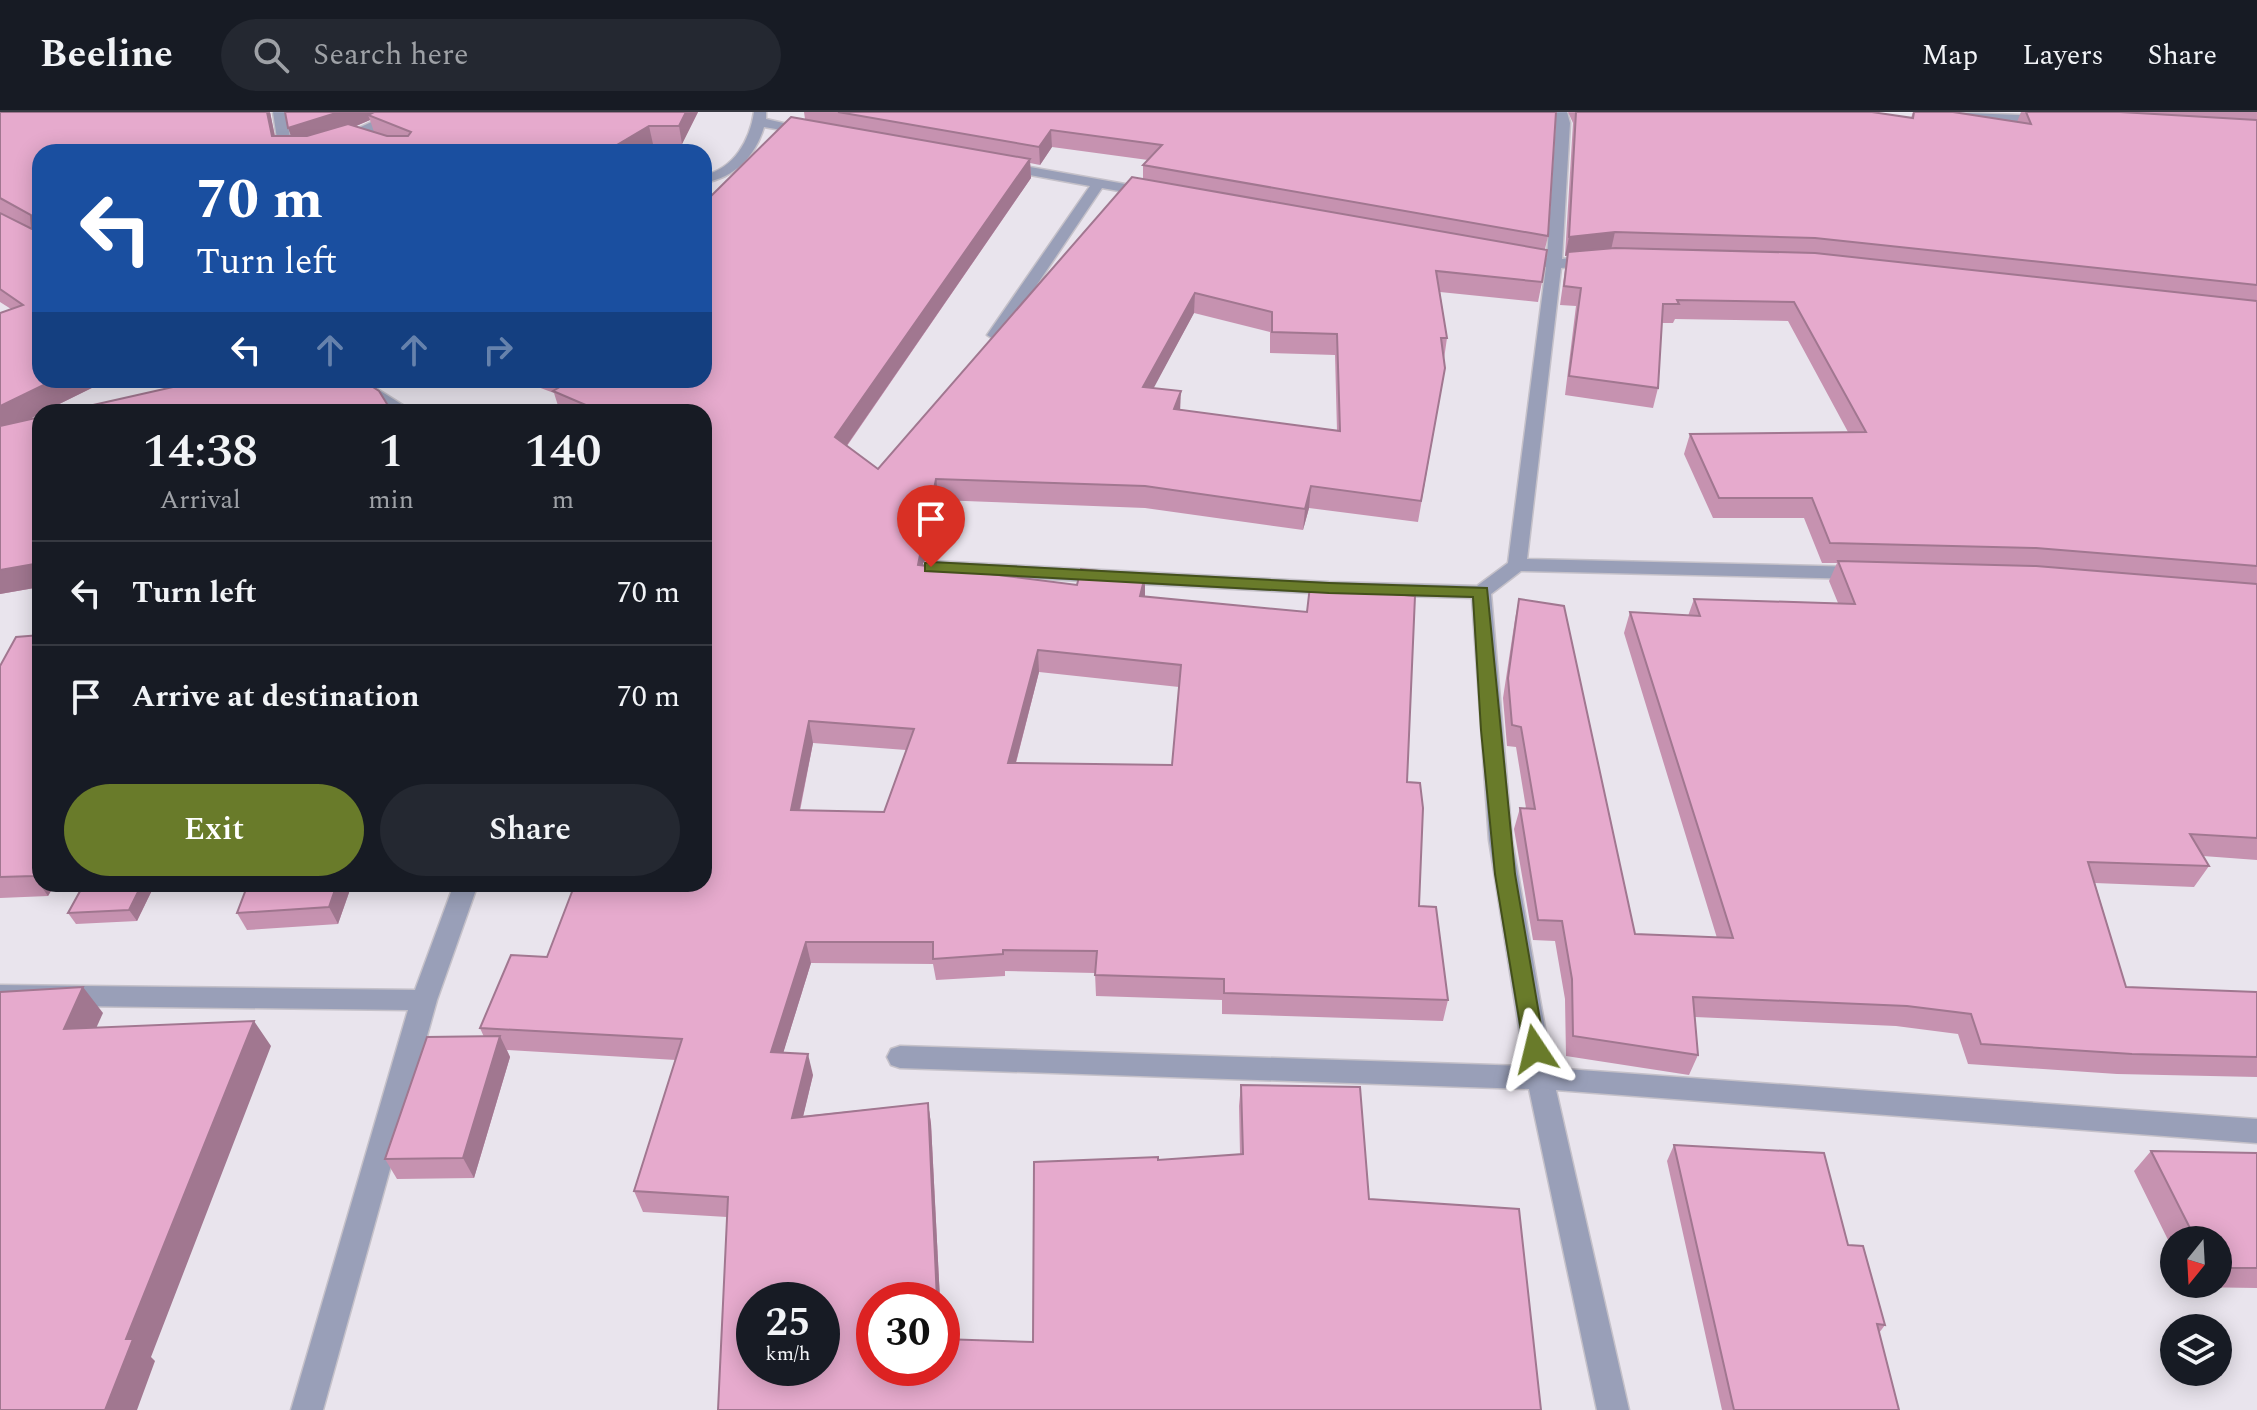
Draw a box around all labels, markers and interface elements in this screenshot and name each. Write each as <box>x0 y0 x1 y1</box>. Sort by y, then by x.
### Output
search box <box>221 19 781 91</box>
text: Beeline <box>40 26 173 84</box>
text: Search here <box>313 32 469 78</box>
icon: search <box>249 33 293 77</box>
text: Map <box>1922 34 1978 77</box>
text: Layers <box>2022 34 2104 77</box>
text: Share <box>2148 34 2217 77</box>
text: 70 m <box>196 158 323 243</box>
icon: left <box>64 176 168 280</box>
text: Turn left <box>196 235 337 290</box>
icon: left <box>224 328 268 372</box>
icon: ahead <box>308 328 352 372</box>
icon: ahead <box>392 328 436 372</box>
icon: right <box>476 328 520 372</box>
text: 14:38 <box>142 415 258 488</box>
text: 1 <box>378 415 404 488</box>
text: 140 <box>524 415 602 488</box>
text: Arrival <box>160 480 241 520</box>
text: min <box>368 480 414 520</box>
text: m <box>552 480 574 520</box>
pin <box>897 485 965 567</box>
icon: arrive <box>909 497 953 541</box>
text: Turn left <box>132 570 257 616</box>
text: 70 m <box>617 570 680 616</box>
icon: left <box>64 571 108 615</box>
text: Arrive at destination <box>132 674 419 720</box>
text: 70 m <box>617 674 680 720</box>
icon: arrive <box>64 675 108 719</box>
button: Exit <box>64 784 364 876</box>
button: Share <box>380 784 680 876</box>
position arrow <box>1493 1007 1577 1091</box>
north arrow <box>2160 1226 2232 1298</box>
map controls <box>2160 1226 2232 1386</box>
speed limit sign: 30 <box>856 1282 960 1386</box>
text: 25 <box>766 1293 810 1354</box>
button: layers <box>2160 1314 2232 1386</box>
text: km/h <box>766 1339 811 1369</box>

